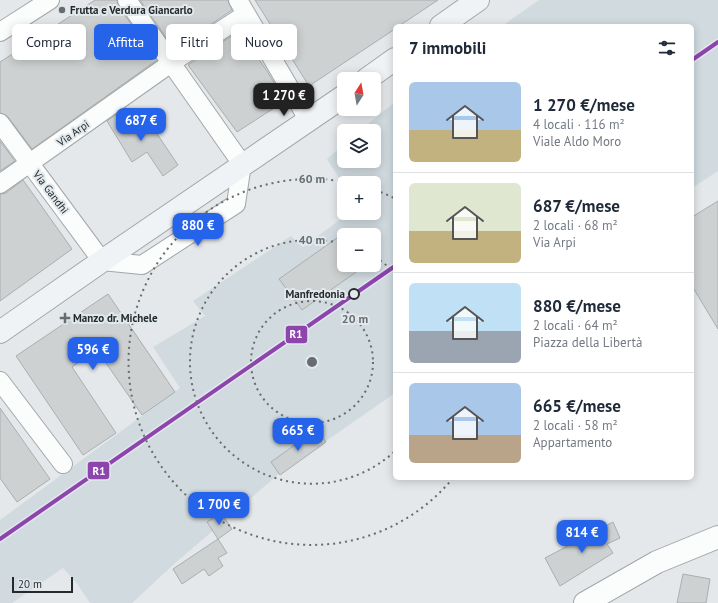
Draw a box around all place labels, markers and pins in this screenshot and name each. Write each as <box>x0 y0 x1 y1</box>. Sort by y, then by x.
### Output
place label: Frutta e Verdura Giancarlo <box>70 3 193 17</box>
marker: Frutta e Verdura Giancarlo <box>57 5 67 15</box>
pin: 1 270 € <box>247 83 321 117</box>
pin: 687 € <box>113 108 169 142</box>
pin: 880 € <box>170 213 226 247</box>
place label: Manfredonia <box>286 287 345 301</box>
marker: Manfredonia <box>348 288 360 300</box>
place label: Manzo dr. Michele <box>73 311 158 325</box>
marker: Manzo dr. Michele <box>60 313 70 323</box>
pin: 596 € <box>65 337 121 371</box>
centre of rings <box>305 355 319 369</box>
pin: 665 € <box>270 418 326 452</box>
pin: 1 700 € <box>182 492 256 526</box>
pin: 814 € <box>554 520 610 554</box>

